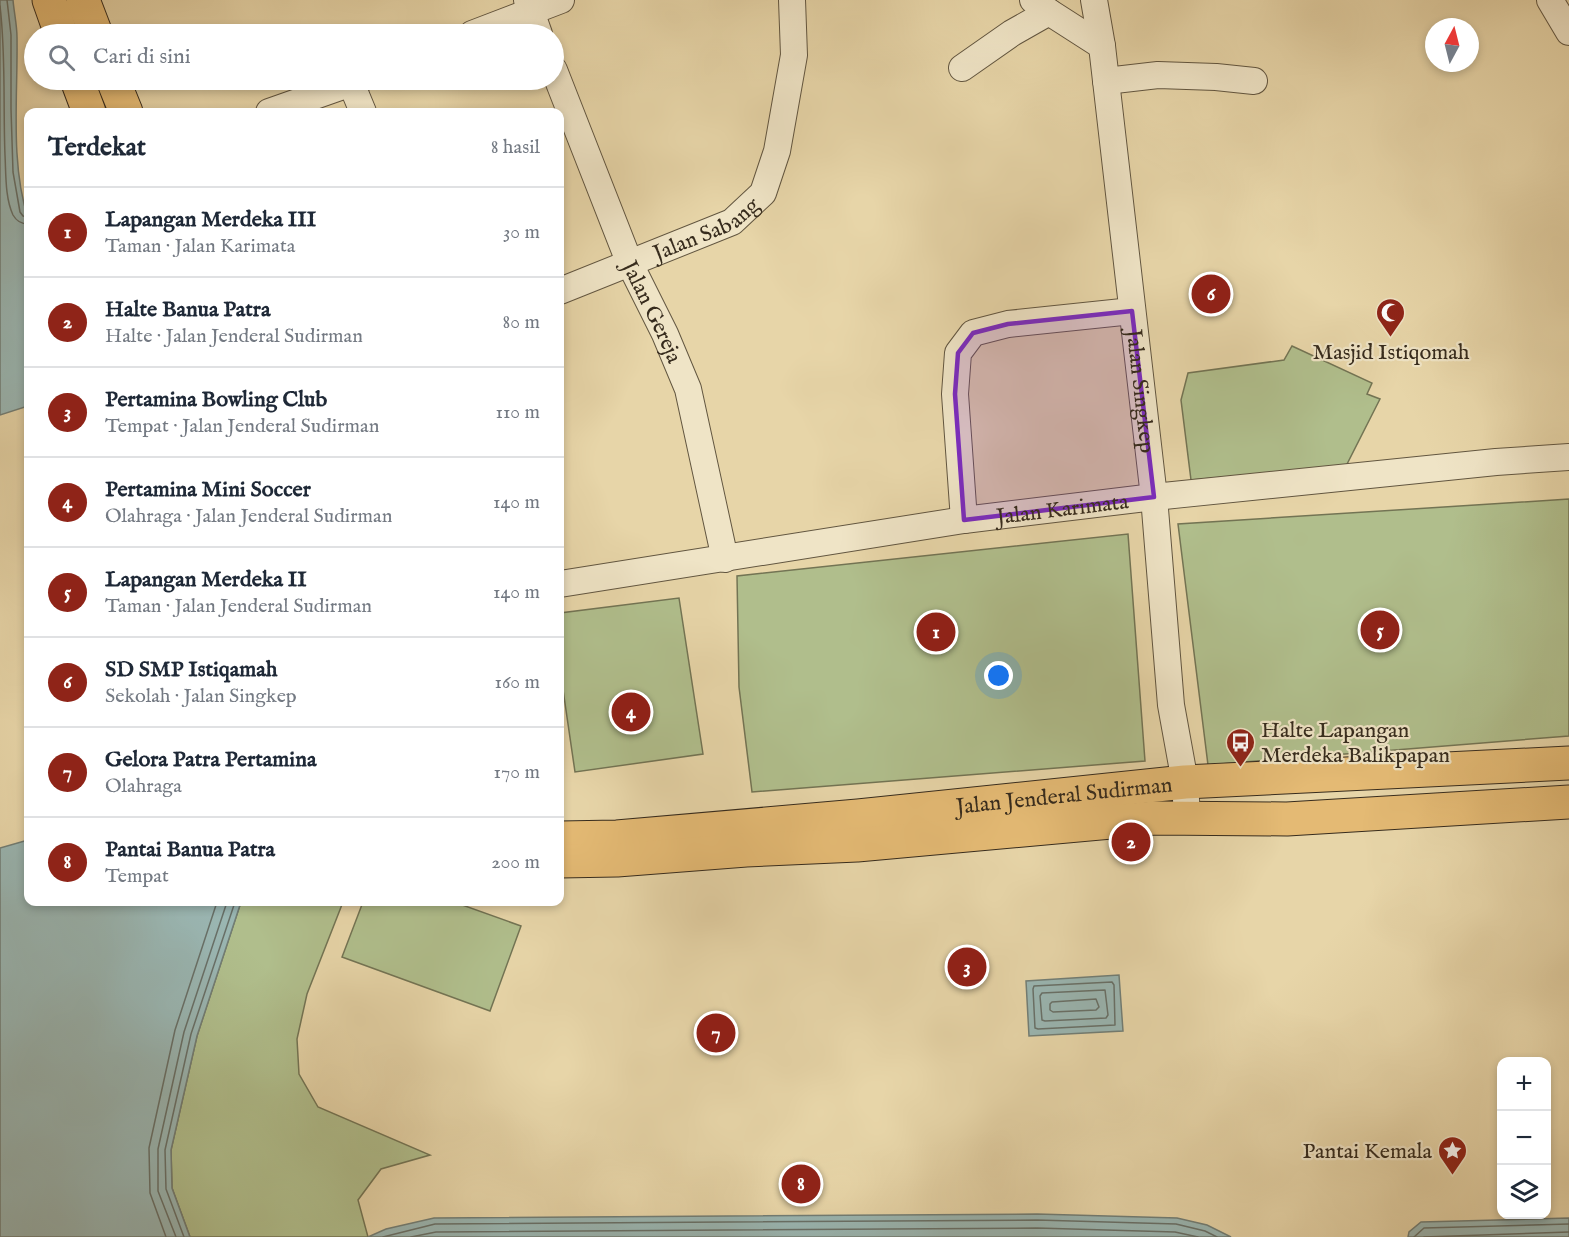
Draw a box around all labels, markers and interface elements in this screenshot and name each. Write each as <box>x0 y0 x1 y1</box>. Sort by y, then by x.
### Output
north arrow <box>1425 18 1479 72</box>
search box <box>24 24 564 90</box>
icon: search <box>45 41 78 74</box>
text: Cari di sini <box>93 43 191 71</box>
text: Terdekat <box>48 131 146 164</box>
text: 8 hasil <box>491 135 540 160</box>
street label: Jalan Sabang <box>647 191 767 269</box>
text: Lapangan Merdeka III <box>105 206 316 234</box>
text: 1 <box>64 220 71 245</box>
text: 30 m <box>503 220 540 245</box>
text: Taman · Jalan Karimata <box>105 234 295 259</box>
street label: Jalan Gereja <box>613 254 688 368</box>
pin: 6 <box>1192 272 1230 316</box>
text: Halte Banua Patra <box>105 296 270 324</box>
mosque icon: Masjid Istiqomah <box>1375 296 1407 338</box>
text: 2 <box>63 310 72 335</box>
text: 80 m <box>503 310 540 335</box>
text: Halte · Jalan Jenderal Sudirman <box>105 324 363 349</box>
street label: Jalan Singkep <box>1118 325 1161 455</box>
place label: Masjid Istiqomah <box>1312 339 1470 367</box>
text: Pertamina Bowling Club <box>105 386 327 414</box>
text: 3 <box>64 400 71 425</box>
text: 110 m <box>496 400 540 425</box>
text: Tempat · Jalan Jenderal Sudirman <box>105 414 379 439</box>
text: Pertamina Mini Soccer <box>105 476 311 504</box>
street label: Jalan Karimata <box>992 488 1131 532</box>
text: 4 <box>63 490 72 515</box>
text: 140 m <box>493 490 540 515</box>
text: Olahraga · Jalan Jenderal Sudirman <box>105 504 392 529</box>
text: Lapangan Merdeka II <box>105 566 307 594</box>
text: 5 <box>64 580 71 605</box>
text: 140 m <box>493 580 540 605</box>
text: Taman · Jalan Jenderal Sudirman <box>105 594 372 619</box>
pin: 5 <box>1360 608 1400 652</box>
pin: 1 <box>916 610 956 654</box>
text: SD SMP Istiqamah <box>105 656 277 684</box>
your location <box>984 661 1013 690</box>
text: 6 <box>63 670 72 695</box>
text: 160 m <box>494 670 540 695</box>
text: Sekolah · Jalan Singkep <box>105 684 297 709</box>
pin: 4 <box>612 690 650 734</box>
place label: Halte Lapangan Merdeka Balikpapan <box>1261 717 1450 770</box>
bus stop icon: Halte Lapangan Merdeka Balikpapan <box>1224 726 1256 768</box>
text: Gelora Patra Pertamina <box>105 746 316 774</box>
text: 7 <box>63 760 72 785</box>
text: 170 m <box>494 760 540 785</box>
street label: Jalan Jenderal Sudirman <box>952 771 1174 822</box>
text: Olahraga <box>105 774 182 799</box>
pin: 2 <box>1112 820 1150 864</box>
text: Pantai Banua Patra <box>105 836 275 864</box>
text: 8 <box>64 850 71 875</box>
text: 200 m <box>491 850 540 875</box>
text: Tempat <box>105 864 169 889</box>
pin: 3 <box>948 944 986 990</box>
pin: 7 <box>696 1010 736 1056</box>
map controls <box>1497 1057 1551 1219</box>
button: + <box>1497 1057 1551 1111</box>
button: − <box>1497 1111 1551 1165</box>
place icon: Pantai Kemala <box>1437 1134 1469 1176</box>
place label: Pantai Kemala <box>1302 1138 1432 1166</box>
pin: 8 <box>782 1162 820 1206</box>
button: layers <box>1497 1165 1551 1219</box>

